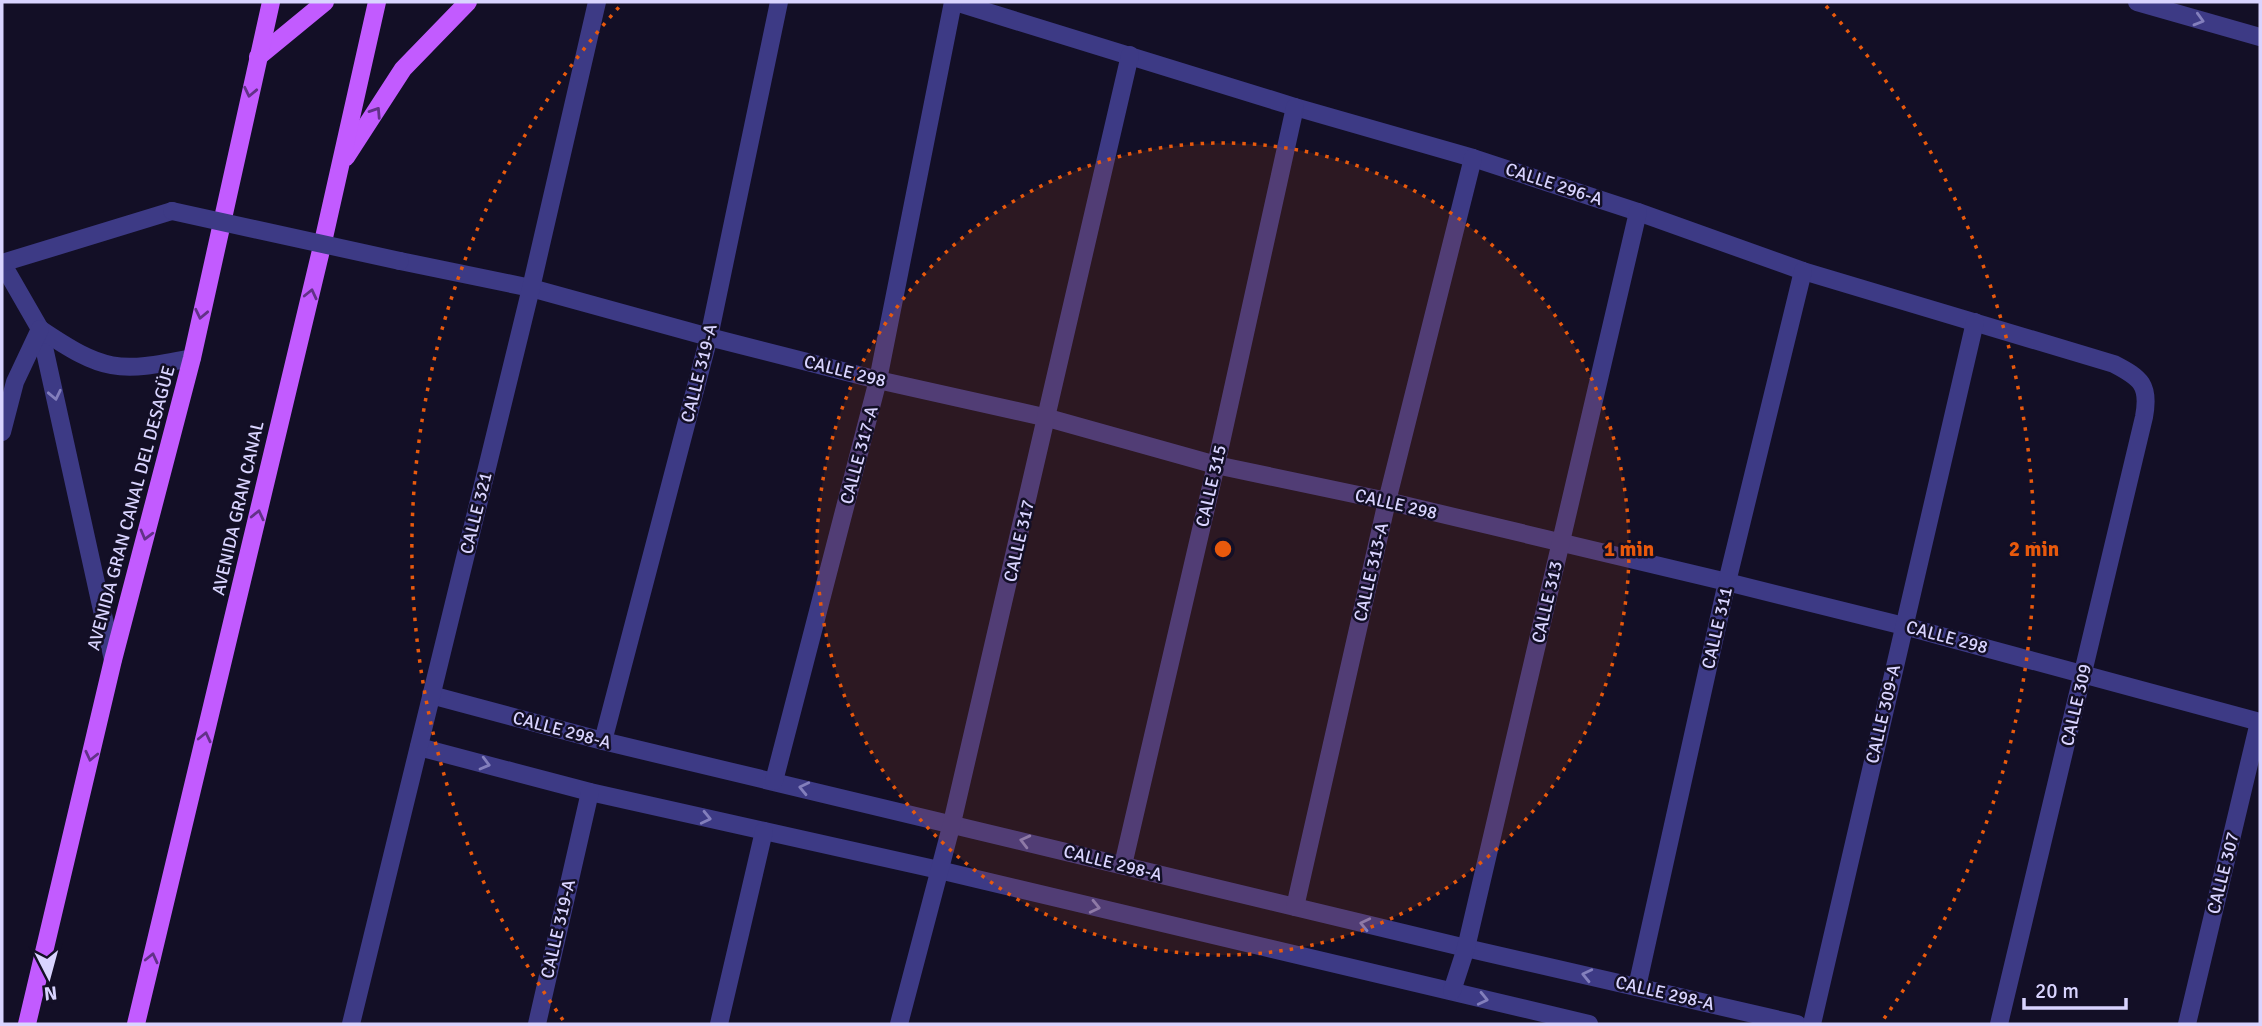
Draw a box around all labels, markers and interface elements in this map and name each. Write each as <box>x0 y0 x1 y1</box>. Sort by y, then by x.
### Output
one-way arrow <box>2193 12 2205 26</box>
one-way arrow <box>244 86 259 98</box>
one-way arrow <box>367 106 380 119</box>
street label: CALLE 296-A <box>1503 158 1605 210</box>
one-way arrow <box>303 288 317 300</box>
one-way arrow <box>195 308 210 320</box>
street label: CALLE 319-A <box>676 321 722 425</box>
street label: CALLE 298 <box>802 350 888 392</box>
street label: AVENIDA GRAN CANAL DEL DESAGÜE <box>82 363 180 653</box>
one-way arrow <box>47 389 61 401</box>
street label: CALLE 317-A <box>835 403 883 507</box>
street label: AVENIDA GRAN CANAL <box>207 419 269 597</box>
street label: CALLE 315 <box>1191 443 1231 529</box>
street label: CALLE 321 <box>455 470 497 556</box>
street label: CALLE 298 <box>1353 484 1439 524</box>
street label: CALLE 317 <box>999 498 1039 584</box>
one-way arrow <box>250 509 264 521</box>
street label: CALLE 313-A <box>1349 520 1393 624</box>
one-way arrow <box>140 529 154 541</box>
text: 1 min <box>1604 536 1654 562</box>
text: 2 min <box>2009 536 2059 562</box>
centre of rings <box>1211 537 1235 561</box>
street label: CALLE 313 <box>1527 559 1567 645</box>
street label: CALLE 311 <box>1697 585 1737 671</box>
street label: CALLE 298 <box>1904 616 1990 658</box>
street label: CALLE 309-A <box>1861 662 1905 766</box>
street label: CALLE 309 <box>2056 662 2096 748</box>
street label: CALLE 298-A <box>510 706 614 754</box>
one-way arrow <box>197 731 211 743</box>
one-way arrow <box>84 749 99 761</box>
one-way arrow <box>479 756 491 770</box>
one-way arrow <box>798 782 810 797</box>
one-way arrow <box>700 810 712 825</box>
street label: CALLE 307 <box>2202 830 2244 916</box>
one-way arrow <box>1019 835 1031 849</box>
street label: CALLE 298-A <box>1061 840 1165 886</box>
street label: CALLE 319-A <box>536 877 580 981</box>
one-way arrow <box>1089 899 1101 913</box>
one-way arrow <box>1359 918 1371 932</box>
north arrow <box>14 942 84 1012</box>
one-way arrow <box>144 952 158 964</box>
scale bar <box>2024 967 2126 1011</box>
one-way arrow <box>1581 969 1593 984</box>
street label: CALLE 298-A <box>1613 971 1717 1015</box>
text: 20 m <box>2035 978 2079 1004</box>
text: N <box>43 980 58 1006</box>
one-way arrow <box>1477 991 1489 1005</box>

